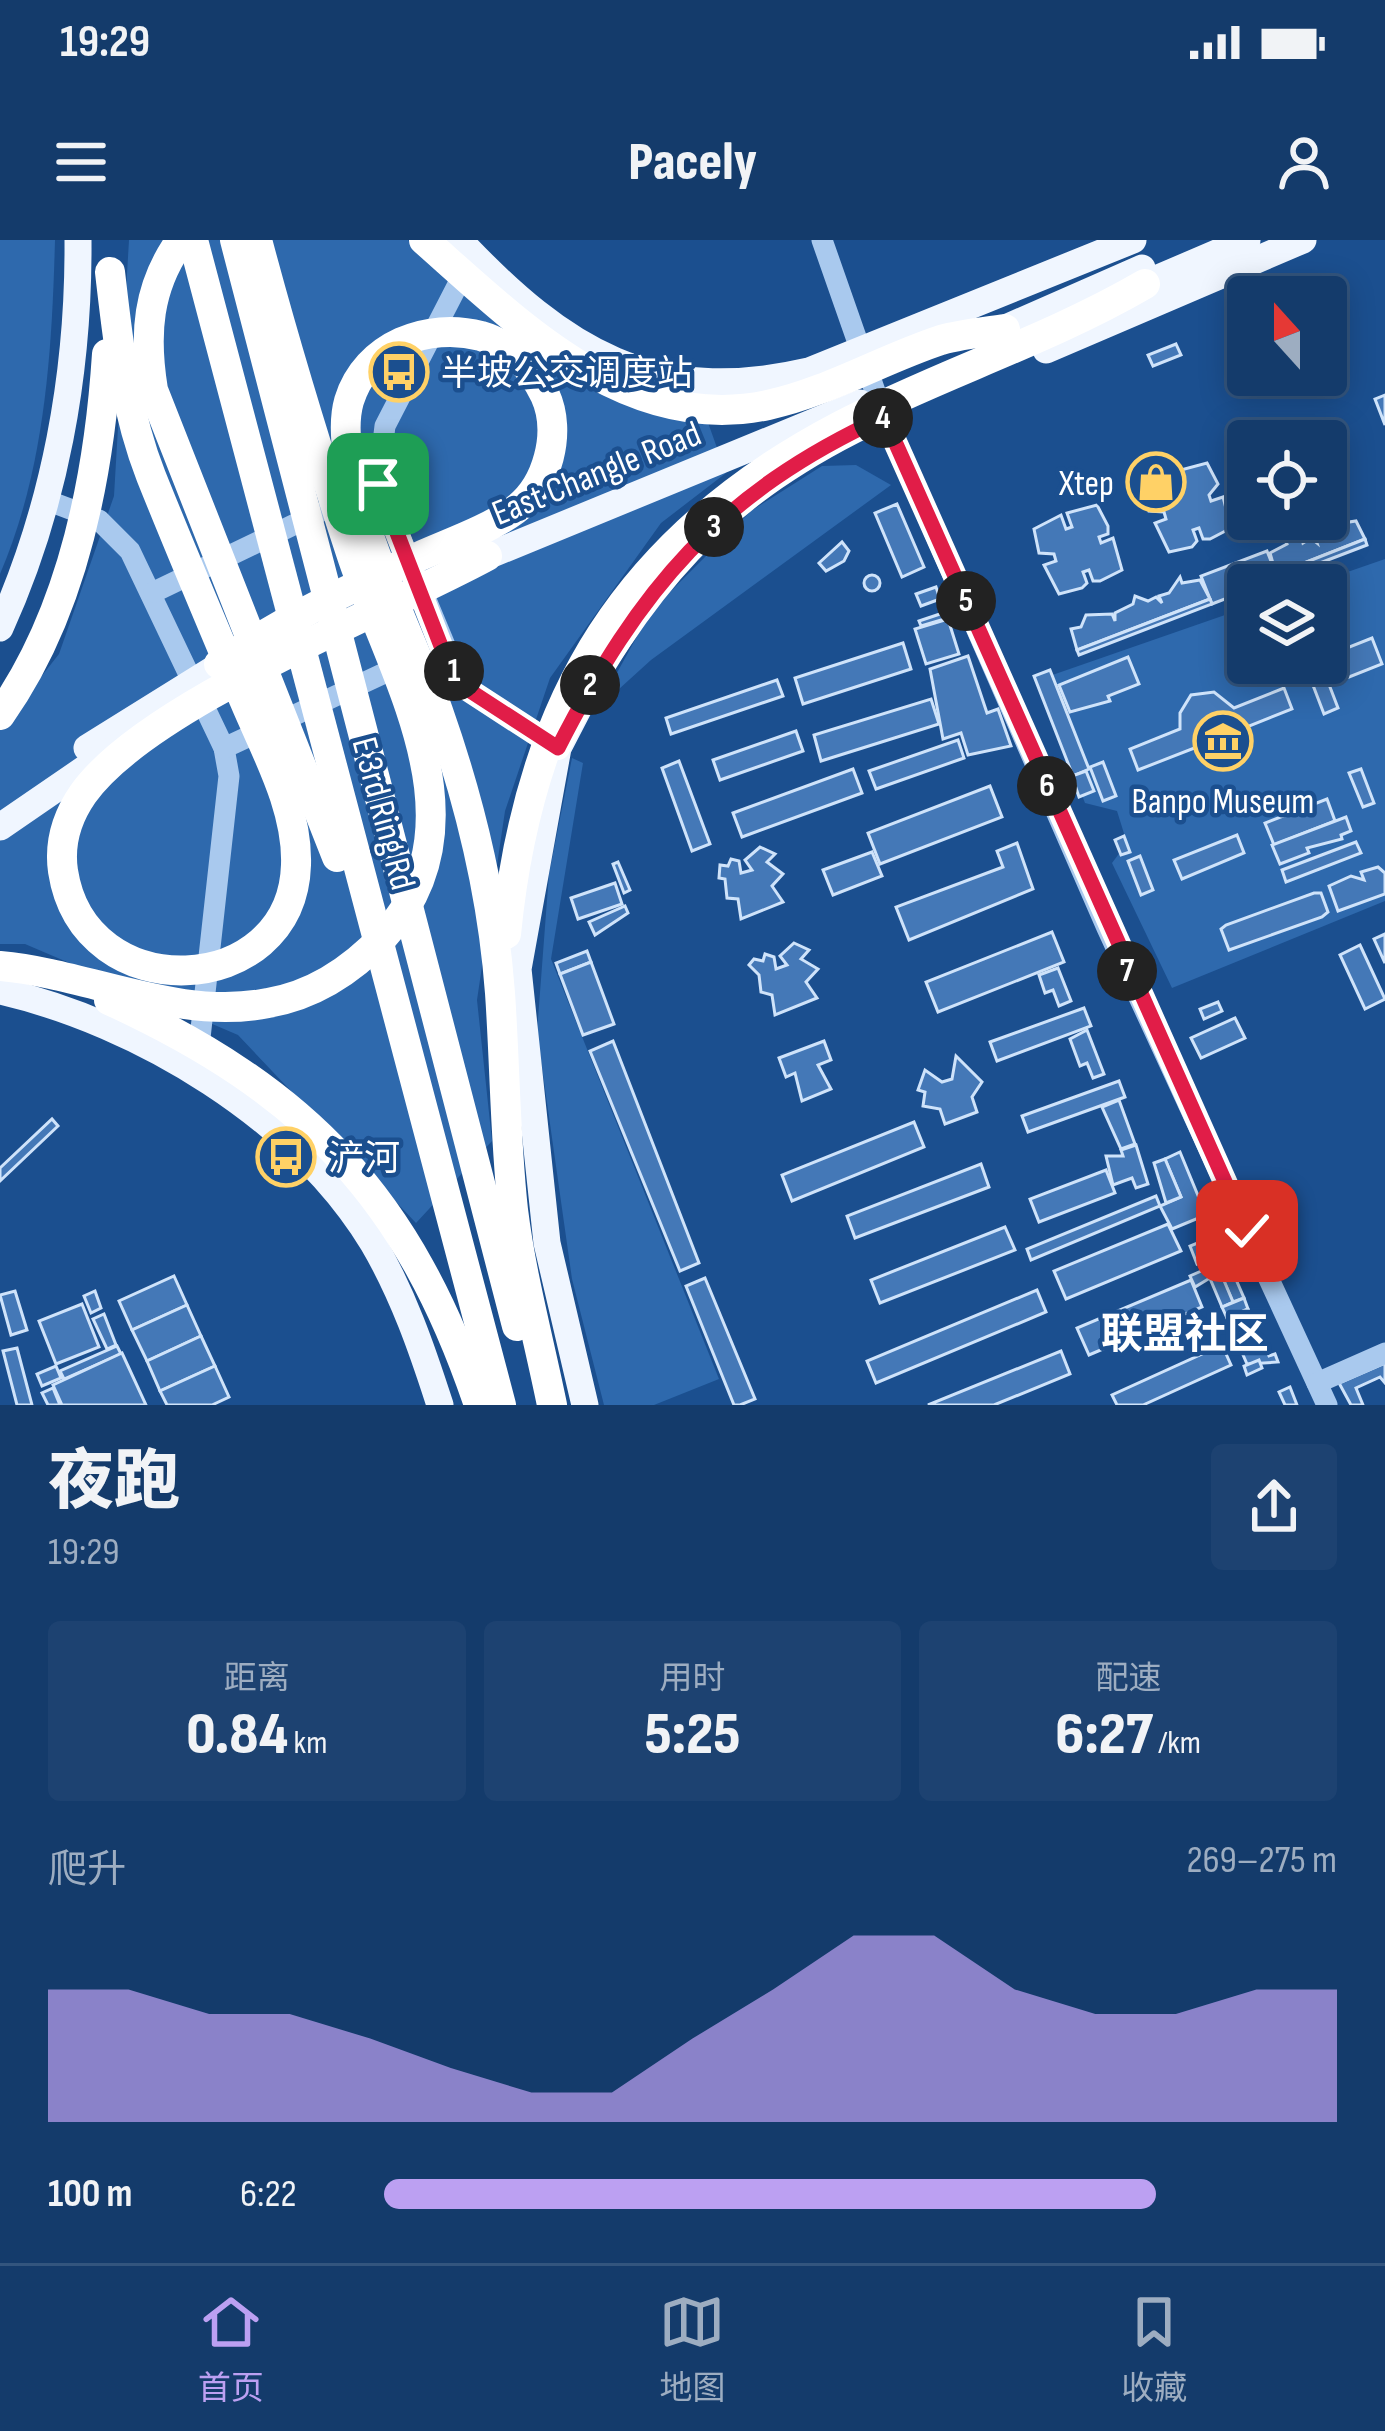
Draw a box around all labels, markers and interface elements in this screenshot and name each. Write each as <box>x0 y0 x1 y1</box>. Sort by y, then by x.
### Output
text: 19:29 <box>60 15 150 70</box>
icon: menu <box>48 129 114 195</box>
icon: person <box>1271 129 1337 195</box>
text: Pacely <box>628 130 757 195</box>
north arrow <box>1227 276 1347 396</box>
map controls <box>1227 276 1347 684</box>
bus stop icon: 半坡公交调度站 <box>368 341 430 403</box>
place label: 半坡公交调度站 <box>441 353 693 396</box>
pin: 4 <box>853 388 913 448</box>
text: 4 <box>875 398 891 438</box>
street label: East Changle Road <box>486 413 708 536</box>
button: locate <box>1227 420 1347 540</box>
pin <box>327 433 429 535</box>
icon: arrive <box>345 451 411 517</box>
shop icon: Xtep <box>1125 451 1187 513</box>
place label: Xtep <box>1058 463 1114 506</box>
pin: 3 <box>684 497 744 557</box>
text: 3 <box>707 507 721 547</box>
button: layers <box>1227 564 1347 684</box>
pin: 5 <box>936 571 996 631</box>
text: 5 <box>959 581 973 621</box>
pin: 1 <box>424 641 484 701</box>
text: 1 <box>448 651 460 691</box>
pin: 2 <box>560 655 620 715</box>
text: 2 <box>583 665 597 705</box>
museum icon: Banpo Museum <box>1192 710 1254 772</box>
street label: E 3rd Ring Rd <box>342 733 424 895</box>
pin: 6 <box>1017 756 1077 816</box>
text: 6 <box>1039 766 1055 806</box>
place label: Banpo Museum <box>1132 781 1314 824</box>
pin: 7 <box>1097 941 1157 1001</box>
text: 7 <box>1120 951 1134 991</box>
bus stop icon: 浐河 <box>255 1126 317 1188</box>
place label: 浐河 <box>328 1138 400 1181</box>
pin <box>1196 1180 1298 1282</box>
icon: check <box>1214 1198 1280 1264</box>
district label: 联盟社区 <box>1101 1310 1269 1361</box>
text: 夜跑 <box>48 1444 180 1523</box>
button: share <box>1211 1444 1337 1570</box>
text: 19:29 <box>48 1529 120 1576</box>
text: 距离 <box>224 1659 290 1699</box>
text: 用时 <box>659 1659 725 1699</box>
text: 配速 <box>1095 1659 1161 1699</box>
text: 0.84 <box>186 1699 288 1771</box>
text: 5:25 <box>645 1699 740 1771</box>
text: 6:27 <box>1055 1699 1153 1771</box>
text: km <box>288 1723 327 1763</box>
text: /km <box>1153 1723 1201 1763</box>
text: 269–275 m <box>1186 1837 1337 1884</box>
text: 爬升 <box>48 1847 126 1894</box>
text: 100 m <box>48 2171 132 2218</box>
text: 6:22 <box>240 2171 297 2218</box>
tab: 首页 <box>198 2289 264 2409</box>
tab: 地图 <box>659 2289 725 2409</box>
tab: 收藏 <box>1121 2289 1187 2409</box>

